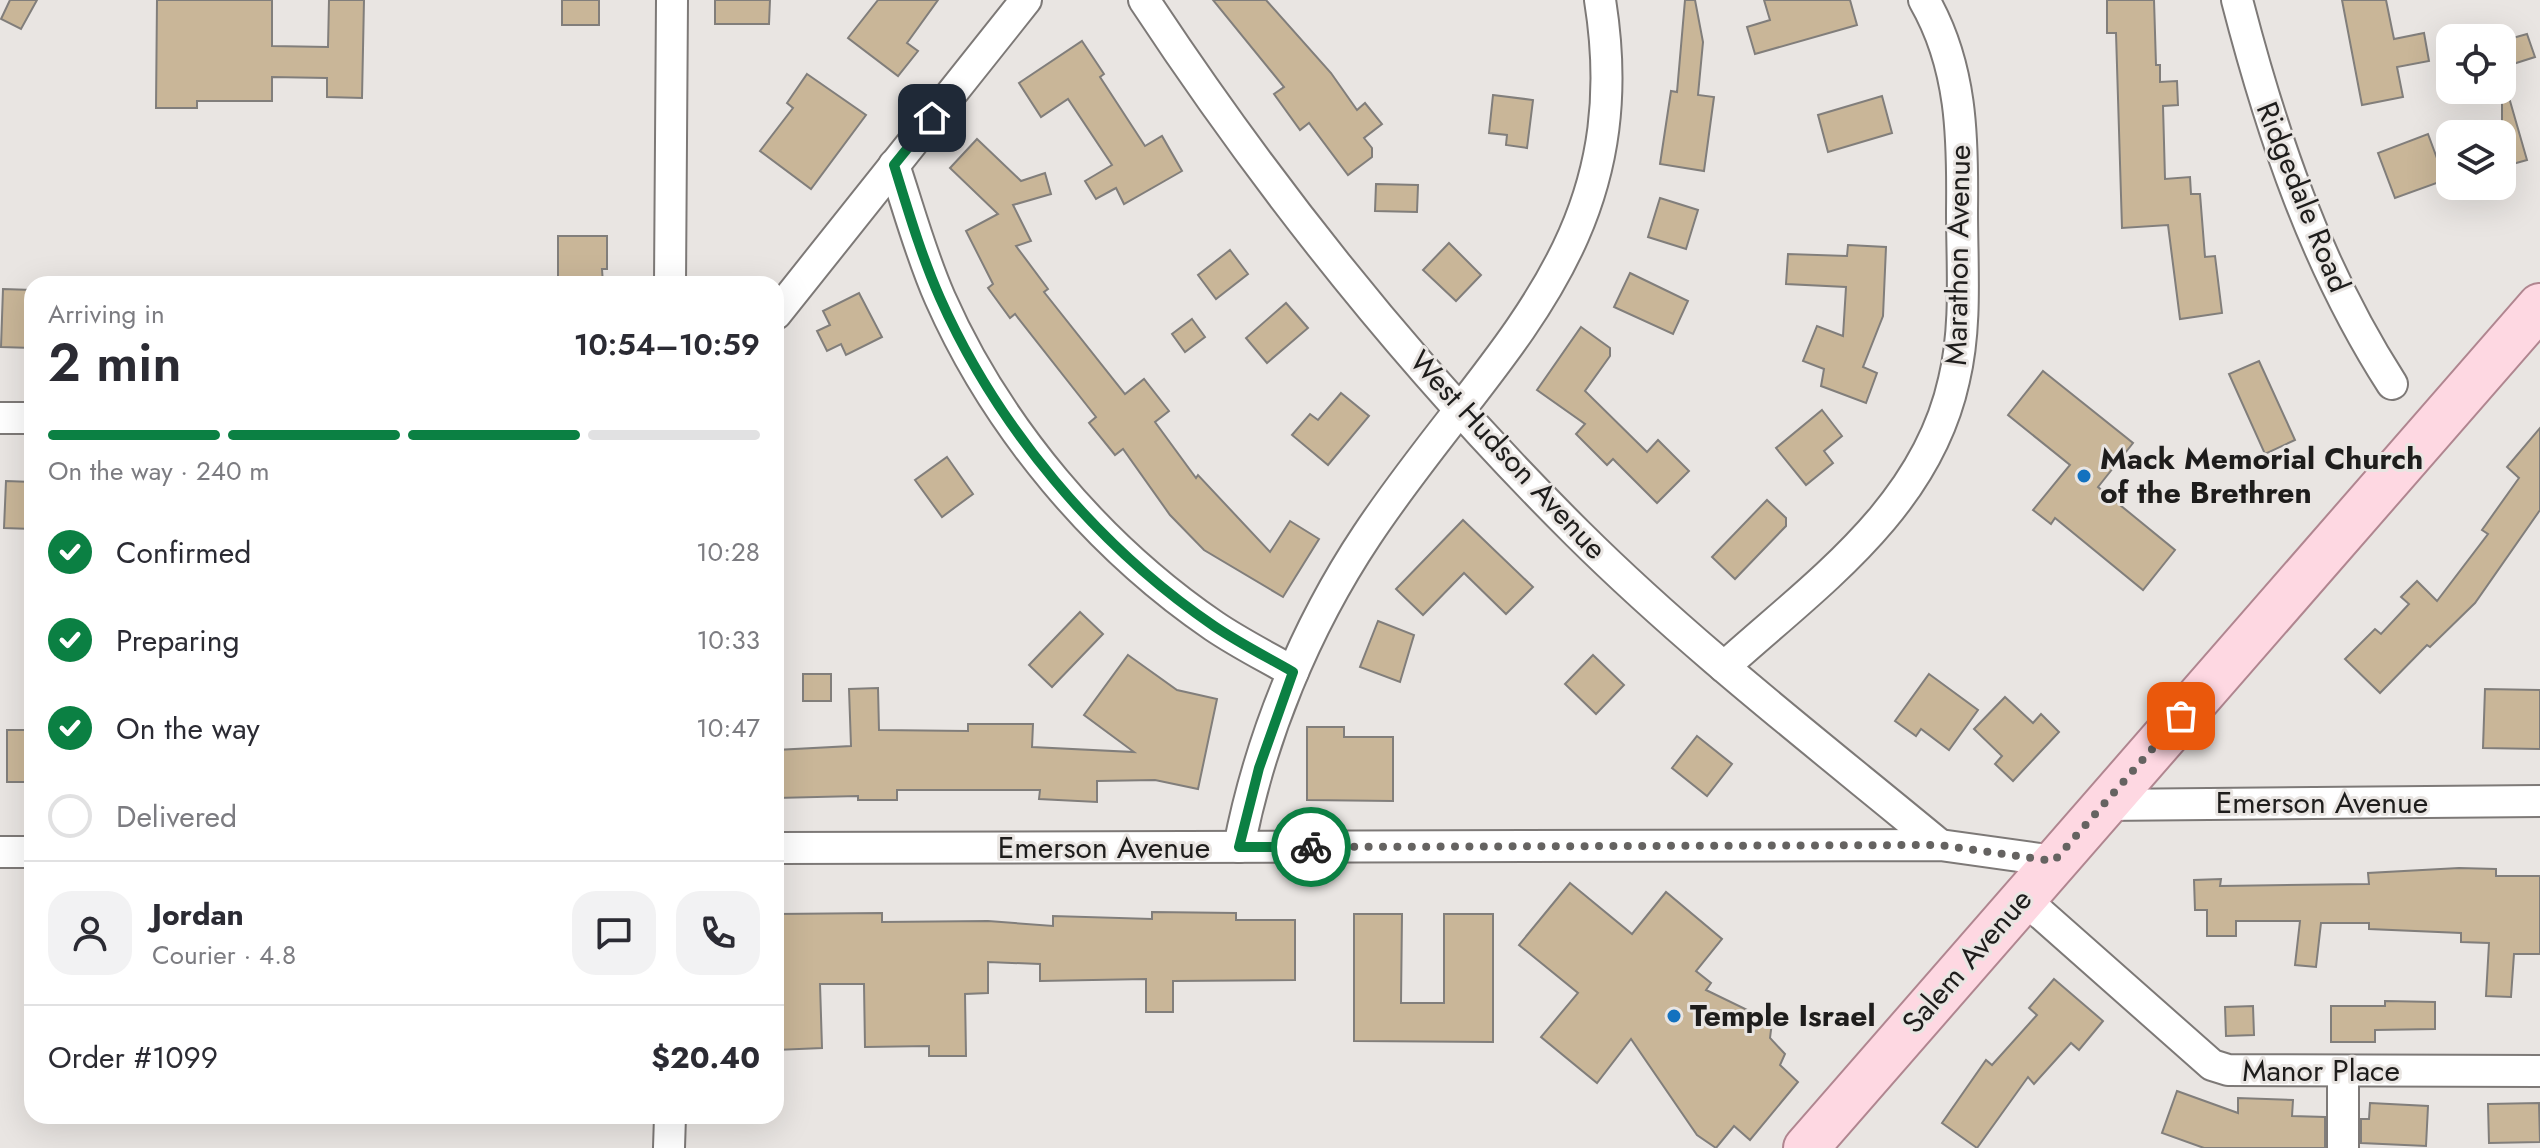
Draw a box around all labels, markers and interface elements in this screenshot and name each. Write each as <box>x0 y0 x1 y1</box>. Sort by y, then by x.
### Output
map controls <box>2436 24 2516 200</box>
button: locate <box>2436 24 2516 104</box>
pin <box>898 84 966 152</box>
street label: Ridgedale Road <box>2246 95 2361 298</box>
icon: home <box>910 96 954 140</box>
button: layers <box>2436 120 2516 200</box>
street label: Marathon Avenue <box>1934 144 1981 366</box>
text: Arriving in <box>48 295 165 333</box>
text: 10:54–10:59 <box>574 323 760 366</box>
text: 2 min <box>48 325 181 401</box>
street label: West Hudson Avenue <box>1400 341 1617 569</box>
place label: Mack Memorial Church of the Brethren <box>2100 437 2423 514</box>
text: On the way · 240 m <box>48 452 270 490</box>
marker: Mack Memorial Church of the Brethren <box>2075 467 2093 485</box>
icon: check <box>48 530 92 574</box>
text: Confirmed <box>116 531 251 574</box>
text: 10:28 <box>696 533 760 571</box>
icon: check <box>48 618 92 662</box>
text: Preparing <box>116 619 240 662</box>
text: 10:33 <box>697 621 760 659</box>
pin <box>2147 682 2215 750</box>
icon: bag <box>2159 694 2203 738</box>
icon: check <box>48 706 92 750</box>
text: On the way <box>116 707 260 750</box>
text: 10:47 <box>696 709 760 747</box>
street label: Emerson Avenue <box>2216 781 2428 824</box>
text: Delivered <box>116 795 237 838</box>
courier <box>1271 807 1351 887</box>
icon: bike <box>1289 825 1333 869</box>
street label: Emerson Avenue <box>998 826 1210 869</box>
street label: Salem Avenue <box>1892 879 2042 1042</box>
button: person <box>48 891 132 975</box>
button: chat <box>572 891 656 975</box>
button: phone <box>676 891 760 975</box>
text: Jordan <box>152 893 244 936</box>
text: Courier · 4.8 <box>152 936 296 974</box>
place label: Temple Israel <box>1690 994 1876 1037</box>
marker: Temple Israel <box>1665 1007 1683 1025</box>
text: Order #1099 <box>48 1036 218 1079</box>
text: $20.40 <box>651 1036 760 1079</box>
street label: Manor Place <box>2242 1049 2400 1092</box>

